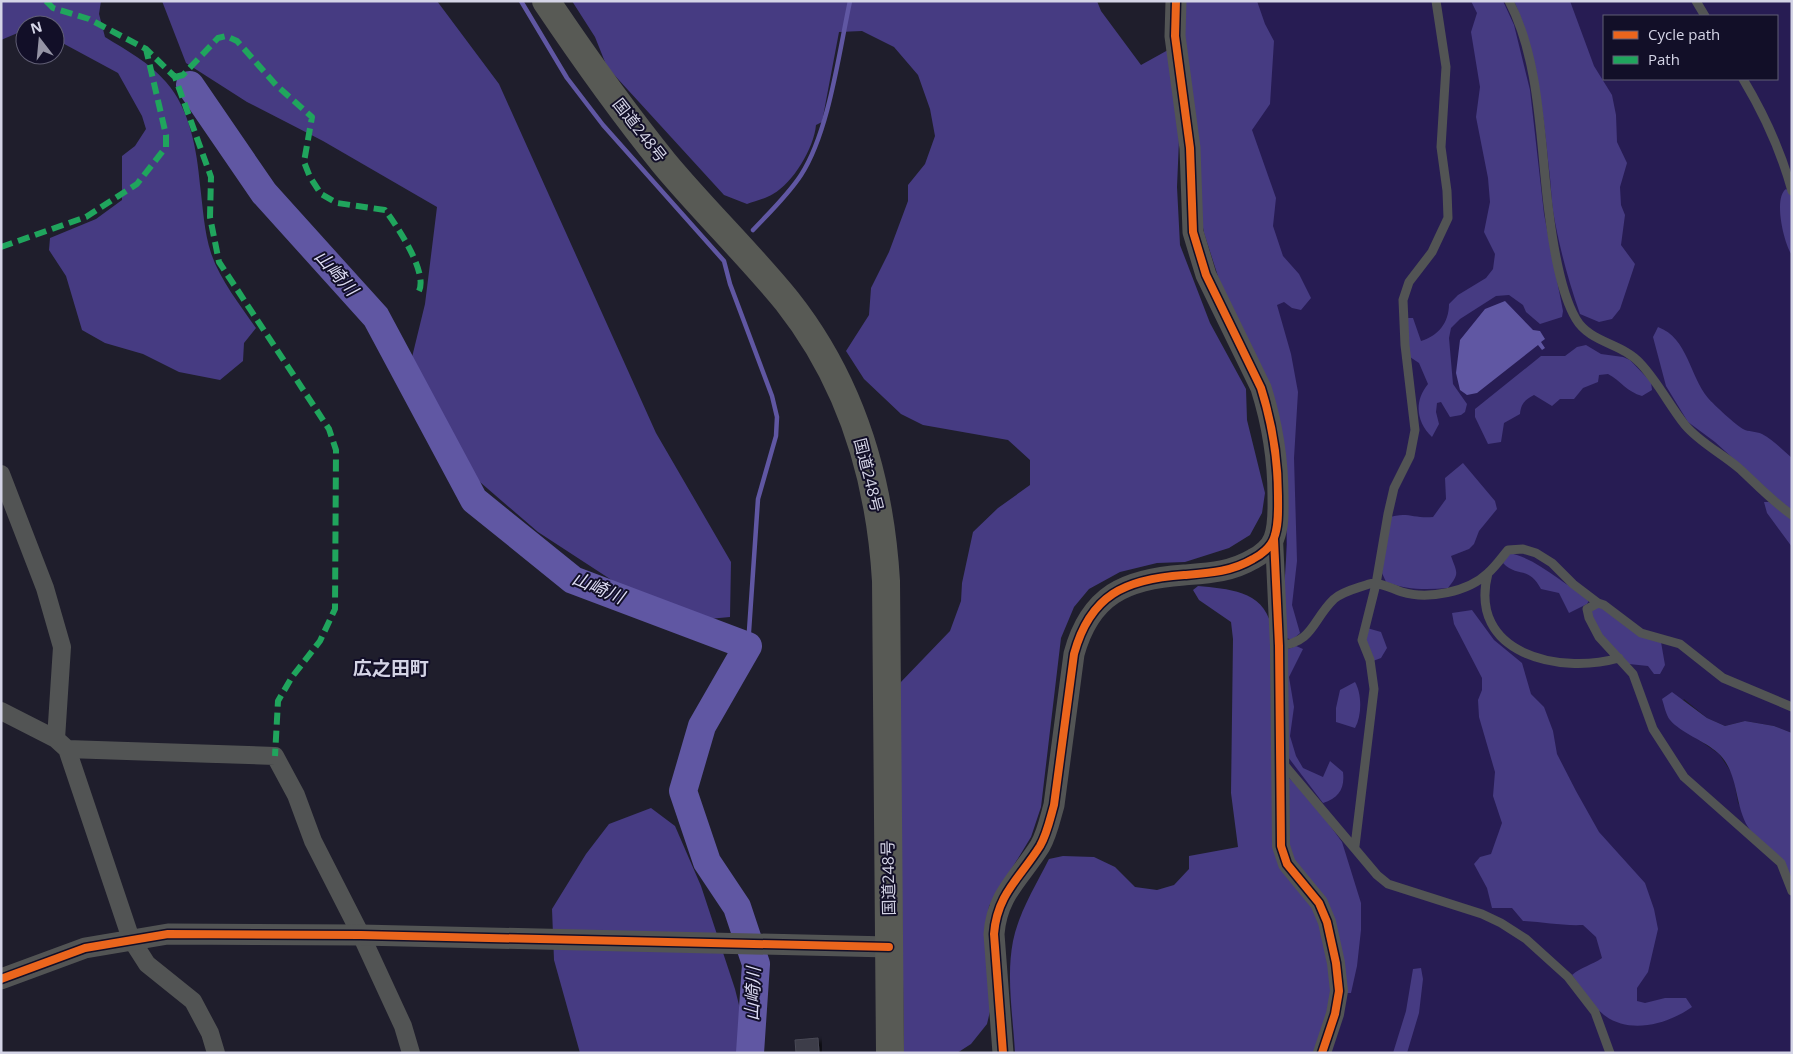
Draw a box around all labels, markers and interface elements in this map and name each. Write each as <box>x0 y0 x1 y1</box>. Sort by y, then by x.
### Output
north arrow <box>15 15 65 65</box>
legend <box>1603 15 1778 80</box>
text: N <box>28 16 44 38</box>
text: Cycle path <box>1648 24 1720 44</box>
text: Path <box>1648 49 1680 69</box>
street label: 国道248号 <box>608 93 672 167</box>
water label: 山崎川 <box>310 244 365 302</box>
street label: 国道248号 <box>849 436 889 514</box>
water label: 山崎川 <box>569 565 630 609</box>
district label: 広之田町 <box>353 655 429 681</box>
street label: 国道248号 <box>876 840 900 916</box>
water label: 山崎川 <box>739 965 765 1021</box>

